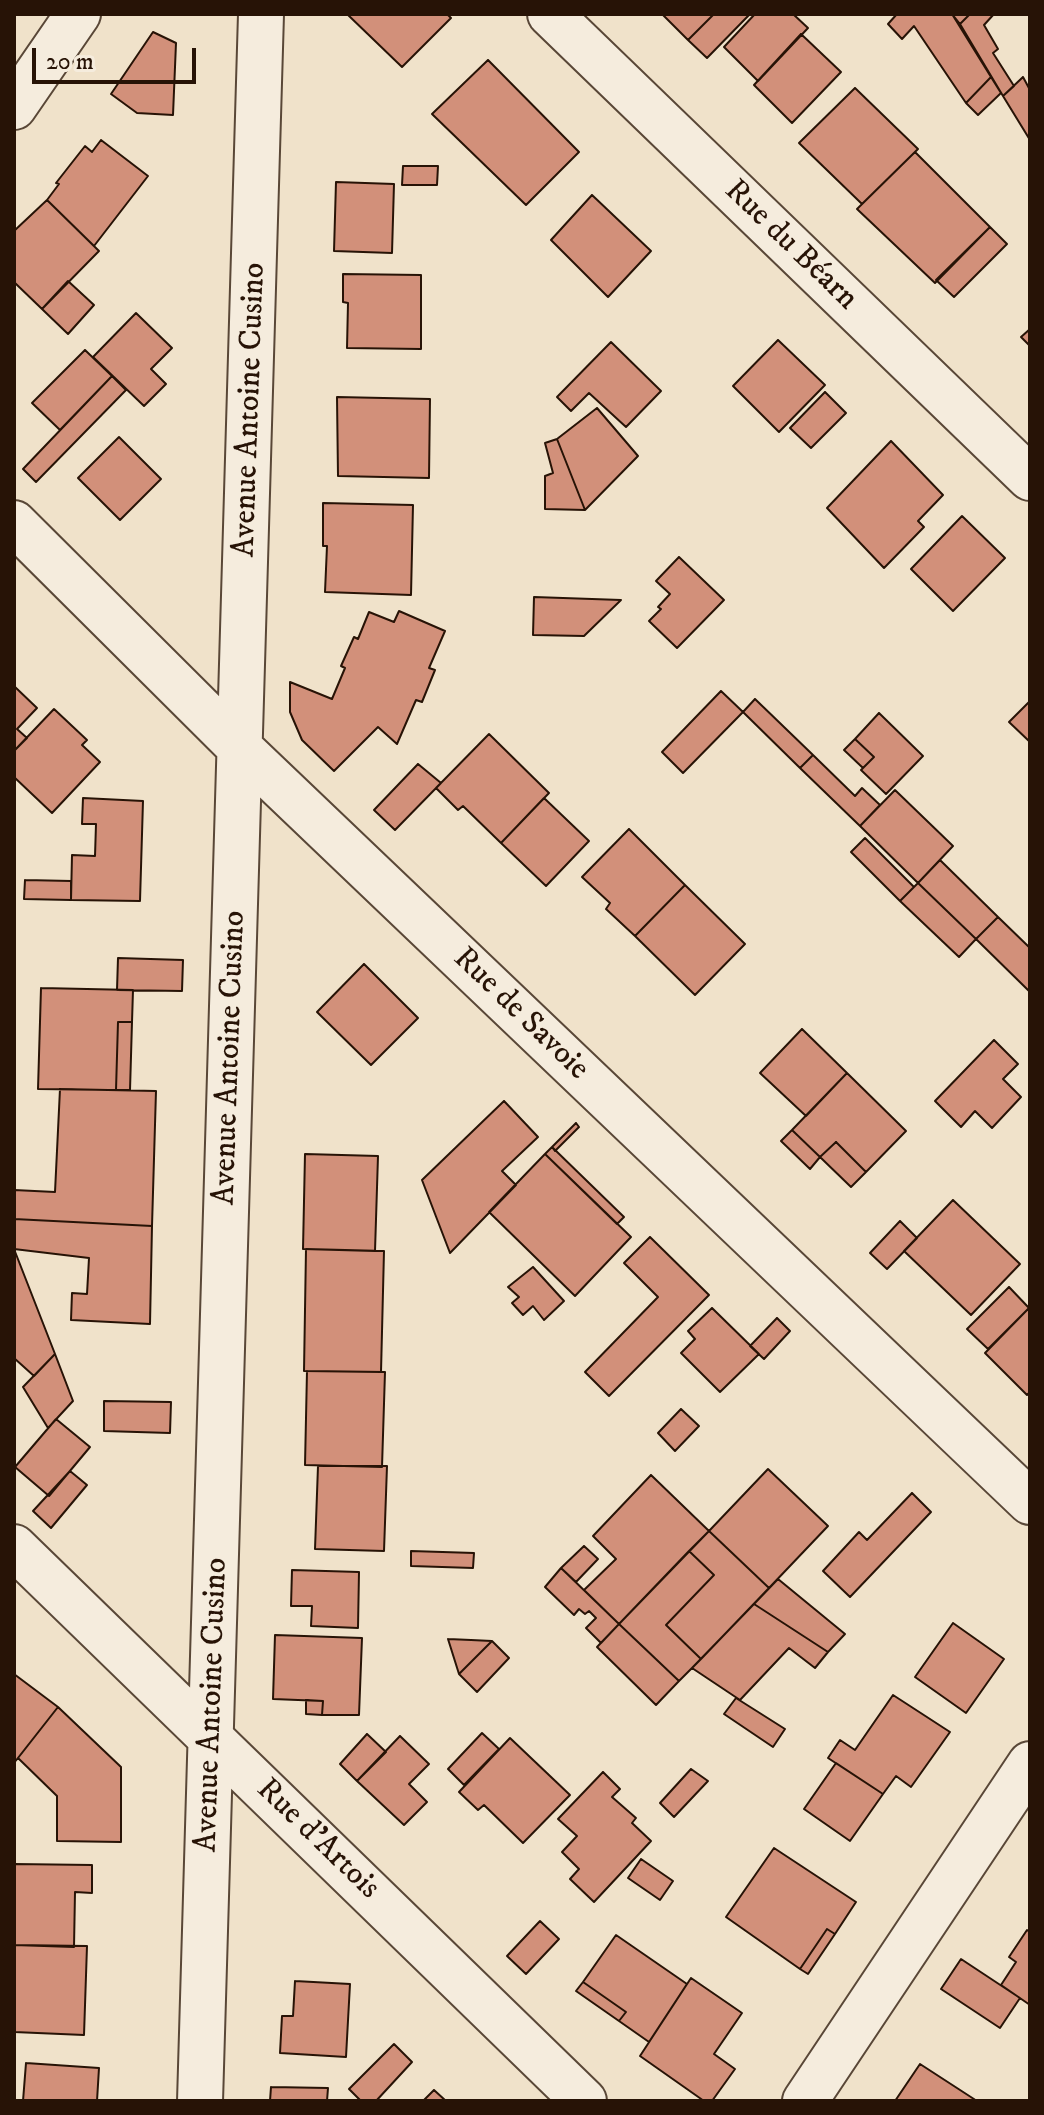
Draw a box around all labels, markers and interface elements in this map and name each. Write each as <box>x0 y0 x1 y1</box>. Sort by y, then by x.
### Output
scale bar <box>36 32 200 82</box>
text: 20 m <box>46 47 94 77</box>
street label: Rue du Béarn <box>715 173 865 319</box>
street label: Avenue Antoine Cusino <box>227 262 275 558</box>
street label: Avenue Antoine Cusino <box>207 910 255 1206</box>
street label: Rue de Savoie <box>444 941 596 1089</box>
street label: Avenue Antoine Cusino <box>189 1557 237 1853</box>
street label: Rue d'Artois <box>247 1772 387 1908</box>

